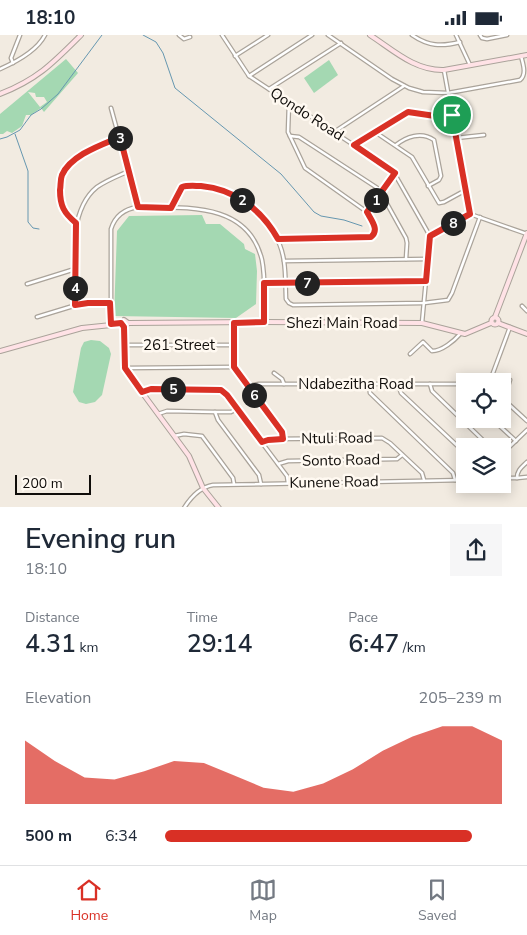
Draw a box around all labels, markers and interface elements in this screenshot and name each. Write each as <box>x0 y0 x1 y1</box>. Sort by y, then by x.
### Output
text: 18:10 <box>25 5 75 31</box>
street label: Qondo Road <box>266 83 348 145</box>
pin <box>431 94 473 136</box>
icon: arrive <box>438 101 466 129</box>
pin: 3 <box>108 125 132 151</box>
text: 3 <box>116 129 125 148</box>
pin: 2 <box>230 187 254 213</box>
pin: 1 <box>364 187 388 213</box>
text: 2 <box>238 191 247 210</box>
text: 1 <box>372 191 381 210</box>
pin: 8 <box>440 211 466 235</box>
text: 8 <box>449 214 458 233</box>
pin: 7 <box>294 271 320 295</box>
text: 7 <box>303 274 312 293</box>
pin: 4 <box>62 275 88 301</box>
text: 4 <box>71 279 80 298</box>
street label: Shezi Main Road <box>286 313 398 333</box>
street label: 261 Street <box>143 335 216 355</box>
map controls <box>456 373 511 493</box>
button: locate <box>456 373 511 428</box>
street label: Ndabezitha Road <box>298 374 414 394</box>
pin: 5 <box>160 377 186 401</box>
text: 5 <box>169 380 178 399</box>
pin: 6 <box>242 383 266 407</box>
text: 6 <box>250 386 259 405</box>
street label: Ntuli Road <box>301 427 373 449</box>
button: layers <box>456 438 511 493</box>
street label: Sonto Road <box>302 449 380 471</box>
street label: Kunene Road <box>289 471 379 493</box>
scale bar <box>15 473 91 496</box>
text: 200 m <box>22 474 63 493</box>
text: Evening run <box>25 520 176 558</box>
button: share <box>450 524 502 576</box>
text: 18:10 <box>25 558 67 580</box>
text: Distance <box>25 608 79 627</box>
text: Time <box>187 608 218 627</box>
text: Pace <box>348 608 378 627</box>
text: 4.31 <box>25 627 76 661</box>
text: 29:14 <box>187 627 253 661</box>
text: 6:47 <box>348 627 399 661</box>
text: km <box>76 638 99 657</box>
text: /km <box>399 638 426 657</box>
text: Elevation <box>25 687 91 709</box>
text: 205–239 m <box>419 687 502 709</box>
text: 500 m <box>25 825 72 847</box>
text: 6:34 <box>105 825 137 847</box>
tab: Home <box>70 876 108 925</box>
tab: Map <box>249 876 277 925</box>
tab: Saved <box>418 876 457 925</box>

